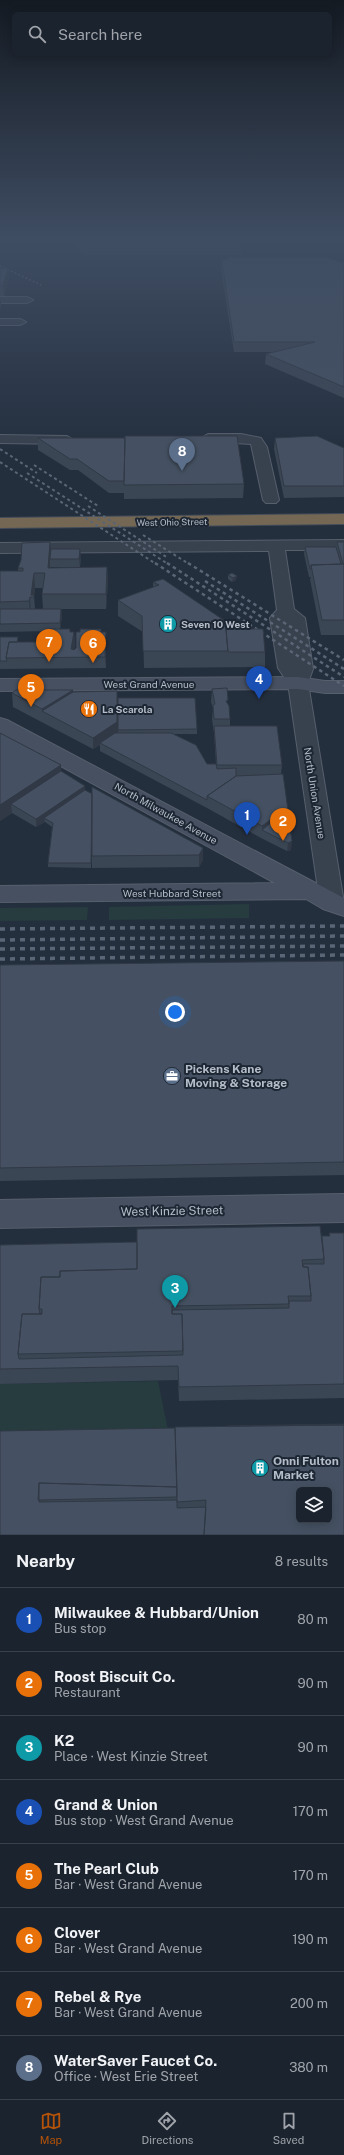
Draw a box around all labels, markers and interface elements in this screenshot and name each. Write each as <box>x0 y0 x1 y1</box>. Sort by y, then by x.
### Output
search box <box>12 12 332 56</box>
icon: search <box>26 23 48 45</box>
text: Search here <box>58 26 142 43</box>
pin: 8 <box>169 438 195 471</box>
street label: West Ohio Street <box>136 516 208 528</box>
building icon: Seven 10 West <box>158 614 178 634</box>
place label: Seven 10 West <box>181 618 250 630</box>
pin: 7 <box>36 629 62 662</box>
pin: 6 <box>80 630 106 663</box>
pin: 4 <box>246 666 272 699</box>
pin: 5 <box>18 674 44 707</box>
street label: West Grand Avenue <box>103 678 195 690</box>
restaurant icon: La Scarola <box>79 699 99 719</box>
place label: La Scarola <box>102 703 153 715</box>
street label: North Union Avenue <box>302 746 328 840</box>
street label: North Milwaukee Avenue <box>112 780 220 846</box>
pin: 1 <box>234 802 260 835</box>
pin: 2 <box>270 808 296 841</box>
street label: West Hubbard Street <box>123 887 221 899</box>
your location <box>165 1002 185 1022</box>
place label: Pickens Kane Moving & Storage <box>185 1062 287 1090</box>
office icon: Pickens Kane Moving & Storage <box>162 1066 182 1086</box>
street label: West Kinzie Street <box>121 1203 224 1219</box>
pin: 3 <box>162 1275 188 1308</box>
place label: Onni Fulton Market <box>273 1454 339 1482</box>
building icon: Onni Fulton Market <box>250 1458 270 1478</box>
map controls <box>296 1487 332 1523</box>
button: layers <box>296 1487 332 1523</box>
text: Nearby <box>16 1551 75 1571</box>
text: 8 results <box>275 1554 328 1569</box>
text: Milwaukee & Hubbard/Union <box>54 1604 259 1621</box>
text: 1 <box>26 1612 32 1627</box>
text: 80 m <box>297 1612 328 1627</box>
text: Bus stop <box>54 1621 106 1636</box>
text: Roost Biscuit Co. <box>54 1668 175 1685</box>
text: 2 <box>25 1676 33 1691</box>
text: 90 m <box>298 1676 328 1691</box>
text: Restaurant <box>54 1685 120 1700</box>
text: K2 <box>54 1732 74 1749</box>
text: 3 <box>25 1740 33 1755</box>
text: 90 m <box>298 1740 328 1755</box>
text: Place · West Kinzie Street <box>54 1749 208 1764</box>
text: Grand & Union <box>54 1796 158 1813</box>
text: 4 <box>25 1804 33 1819</box>
text: 170 m <box>293 1804 328 1819</box>
text: Bus stop · West Grand Avenue <box>54 1813 234 1828</box>
text: The Pearl Club <box>54 1860 159 1877</box>
text: 5 <box>25 1868 33 1883</box>
text: 170 m <box>293 1868 328 1883</box>
text: Bar · West Grand Avenue <box>54 1877 202 1892</box>
text: Clover <box>54 1924 100 1941</box>
text: 6 <box>25 1932 33 1947</box>
text: 190 m <box>292 1932 328 1947</box>
text: Bar · West Grand Avenue <box>54 1941 202 1956</box>
text: Rebel & Rye <box>54 1988 141 2005</box>
text: 7 <box>25 1996 33 2011</box>
text: 200 m <box>290 1996 328 2011</box>
text: Bar · West Grand Avenue <box>54 2005 202 2020</box>
text: WaterSaver Faucet Co. <box>54 2052 217 2069</box>
text: 8 <box>25 2060 33 2075</box>
text: 380 m <box>289 2060 328 2075</box>
text: Office · West Erie Street <box>54 2069 198 2084</box>
tab: Map <box>40 2110 62 2146</box>
tab: Directions <box>142 2110 193 2146</box>
tab: Saved <box>273 2110 304 2146</box>

